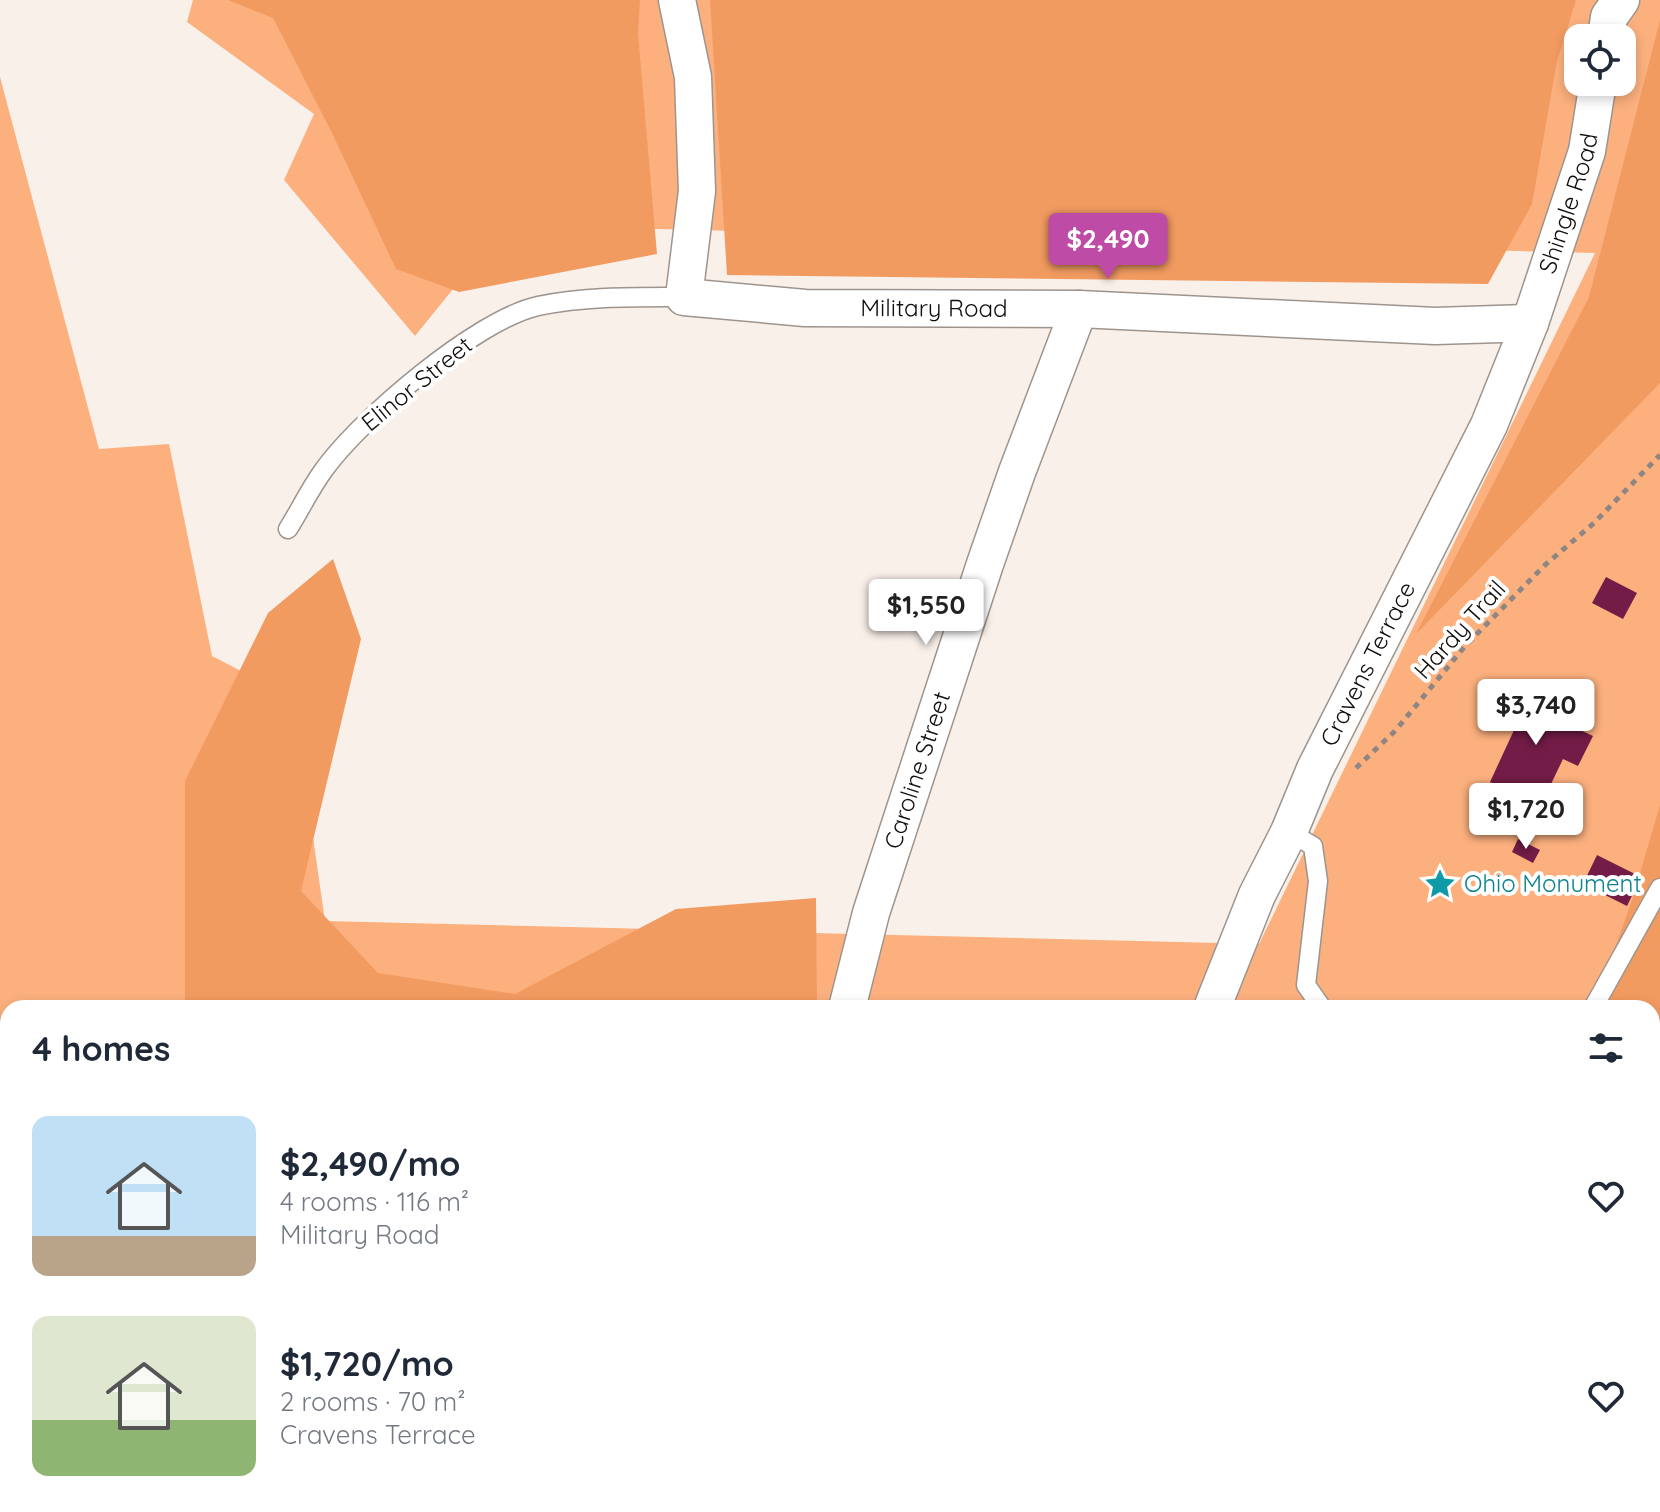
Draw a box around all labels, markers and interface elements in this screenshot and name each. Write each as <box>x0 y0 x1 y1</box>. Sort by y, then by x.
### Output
map controls <box>1564 24 1636 96</box>
button: locate <box>1564 24 1636 96</box>
street label: Shingle Road <box>1532 131 1604 277</box>
pin: $2,490 <box>1043 213 1173 281</box>
text: $2,490 <box>1067 222 1149 255</box>
street label: Military Road <box>860 292 1008 323</box>
street label: Elinor Street <box>355 329 478 437</box>
street label: Hardy Trail <box>1407 574 1511 685</box>
street label: Cravens Terrace <box>1313 576 1421 751</box>
pin: $1,550 <box>861 579 991 647</box>
text: $1,550 <box>887 588 965 621</box>
pin: $3,740 <box>1471 679 1601 747</box>
street label: Caroline Street <box>877 688 956 853</box>
text: $3,740 <box>1495 688 1577 721</box>
pin: $1,720 <box>1461 783 1591 851</box>
text: $1,720 <box>1487 792 1565 825</box>
place icon: Ohio Monument <box>1423 867 1457 901</box>
place label: Ohio Monument <box>1464 868 1642 898</box>
icon: filters <box>1584 1026 1628 1070</box>
text: 4 homes <box>32 1027 170 1070</box>
text: $2,490/mo <box>280 1142 460 1185</box>
icon: home <box>96 1148 192 1244</box>
icon: heart <box>1584 1174 1628 1218</box>
text: 4 rooms · 116 m² <box>280 1185 469 1218</box>
text: Military Road <box>280 1218 440 1251</box>
text: $1,720/mo <box>280 1342 454 1385</box>
icon: home <box>96 1348 192 1444</box>
icon: heart <box>1584 1374 1628 1418</box>
text: 2 rooms · 70 m² <box>280 1385 465 1418</box>
text: Cravens Terrace <box>280 1418 476 1451</box>

